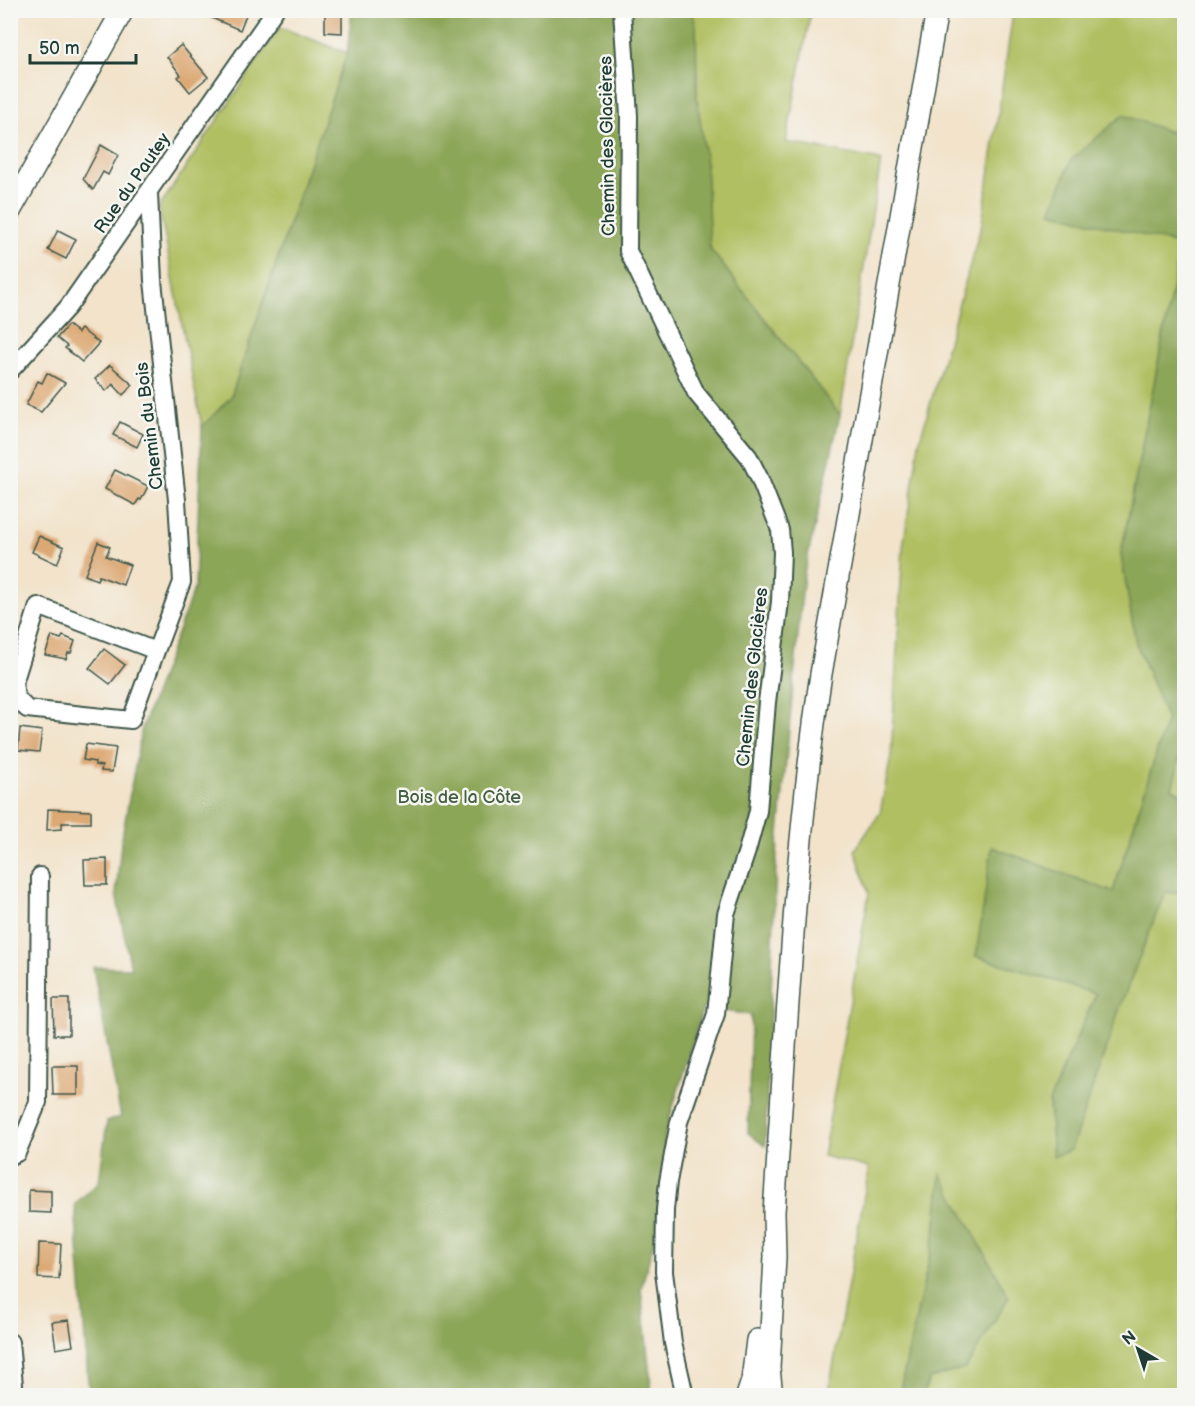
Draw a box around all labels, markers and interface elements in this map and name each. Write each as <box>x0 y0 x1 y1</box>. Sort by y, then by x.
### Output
scale bar <box>30 27 136 65</box>
text: 50 m <box>39 38 80 59</box>
street label: Chemin des Glacières <box>595 56 620 236</box>
street label: Rue du Pautey <box>90 128 175 238</box>
street label: Chemin du Bois <box>131 361 168 491</box>
street label: Chemin des Glacières <box>733 586 772 768</box>
park label: Bois de la Côte <box>397 787 521 808</box>
north arrow <box>1108 1319 1168 1379</box>
text: N <box>1119 1327 1140 1350</box>

